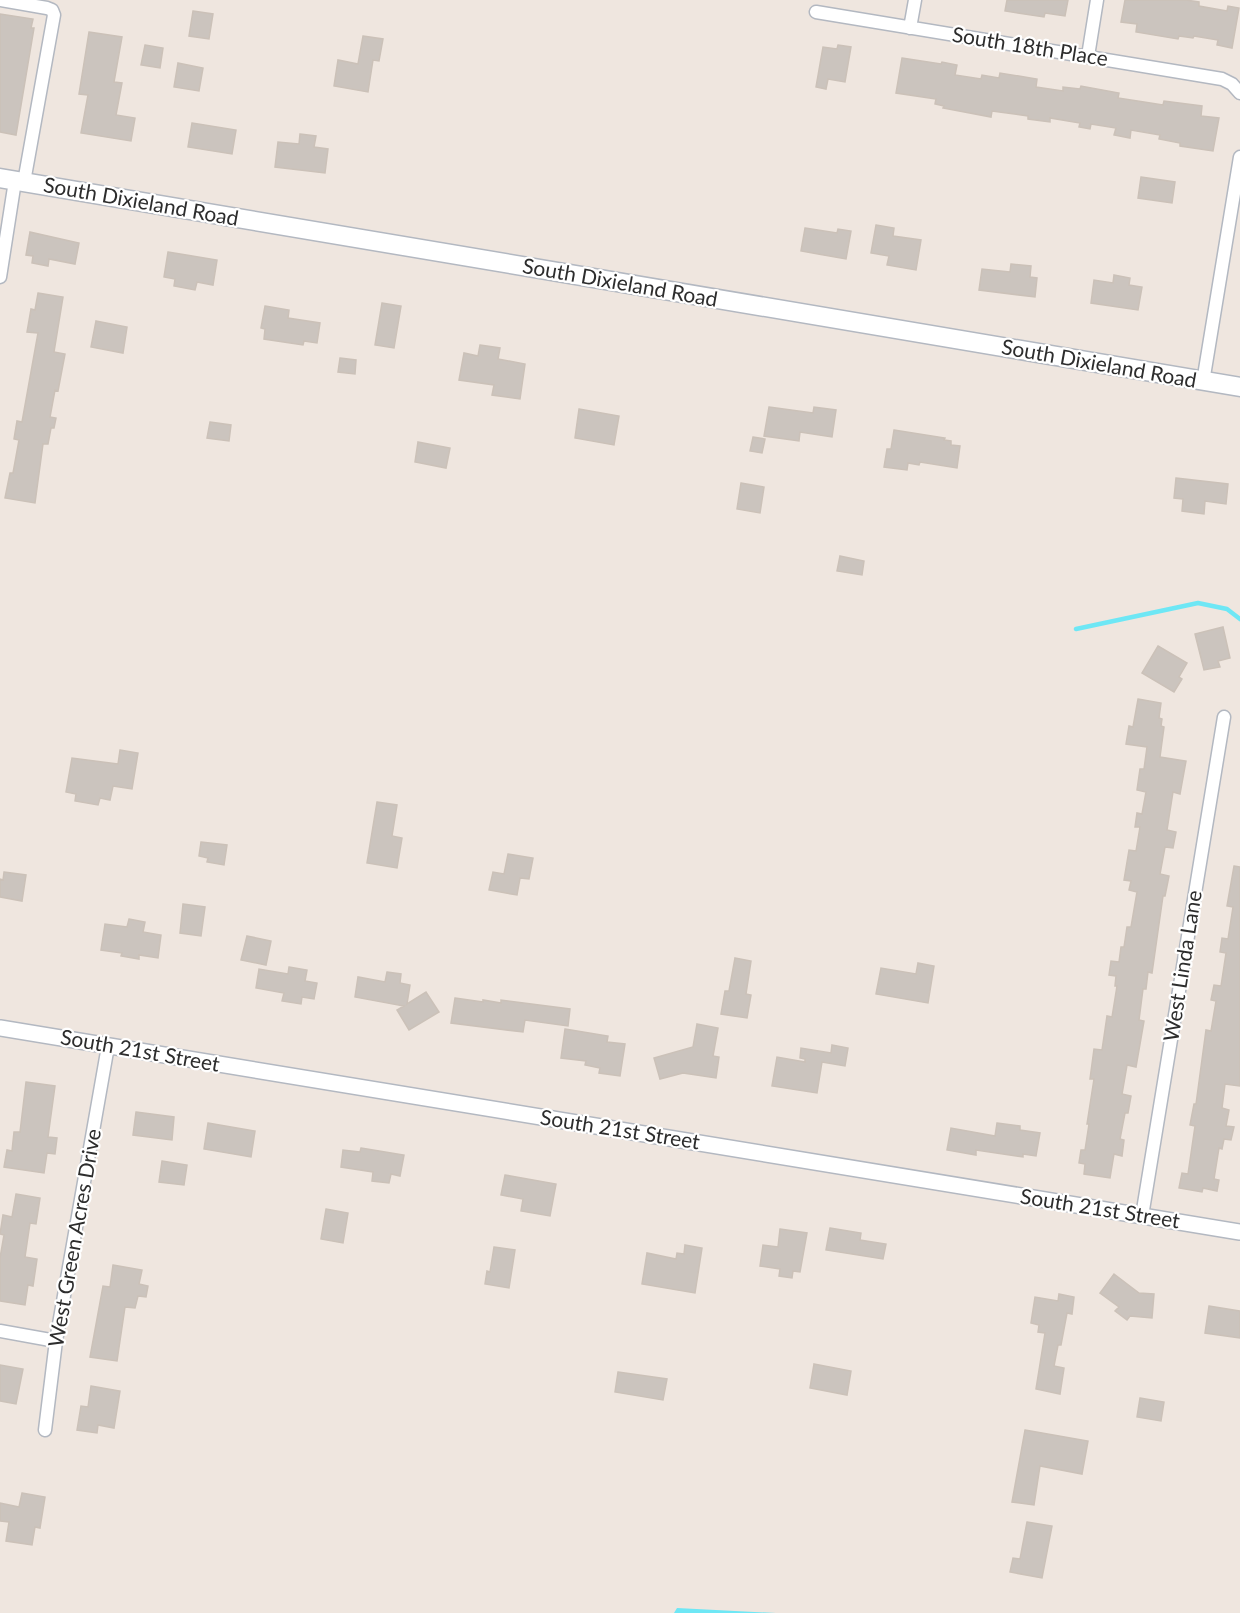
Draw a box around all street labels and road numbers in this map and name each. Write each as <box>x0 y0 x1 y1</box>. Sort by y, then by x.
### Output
street label: South 18th Place <box>951 21 1110 70</box>
street label: South Dixieland Road <box>42 171 241 230</box>
street label: South Dixieland Road <box>521 252 720 311</box>
street label: South Dixieland Road <box>1000 333 1199 392</box>
street label: West Linda Lane <box>1157 888 1206 1043</box>
street label: South 21st Street <box>59 1023 222 1076</box>
street label: South 21st Street <box>539 1104 702 1154</box>
street label: West Green Acres Drive <box>42 1127 105 1349</box>
street label: South 21st Street <box>1019 1183 1182 1233</box>

